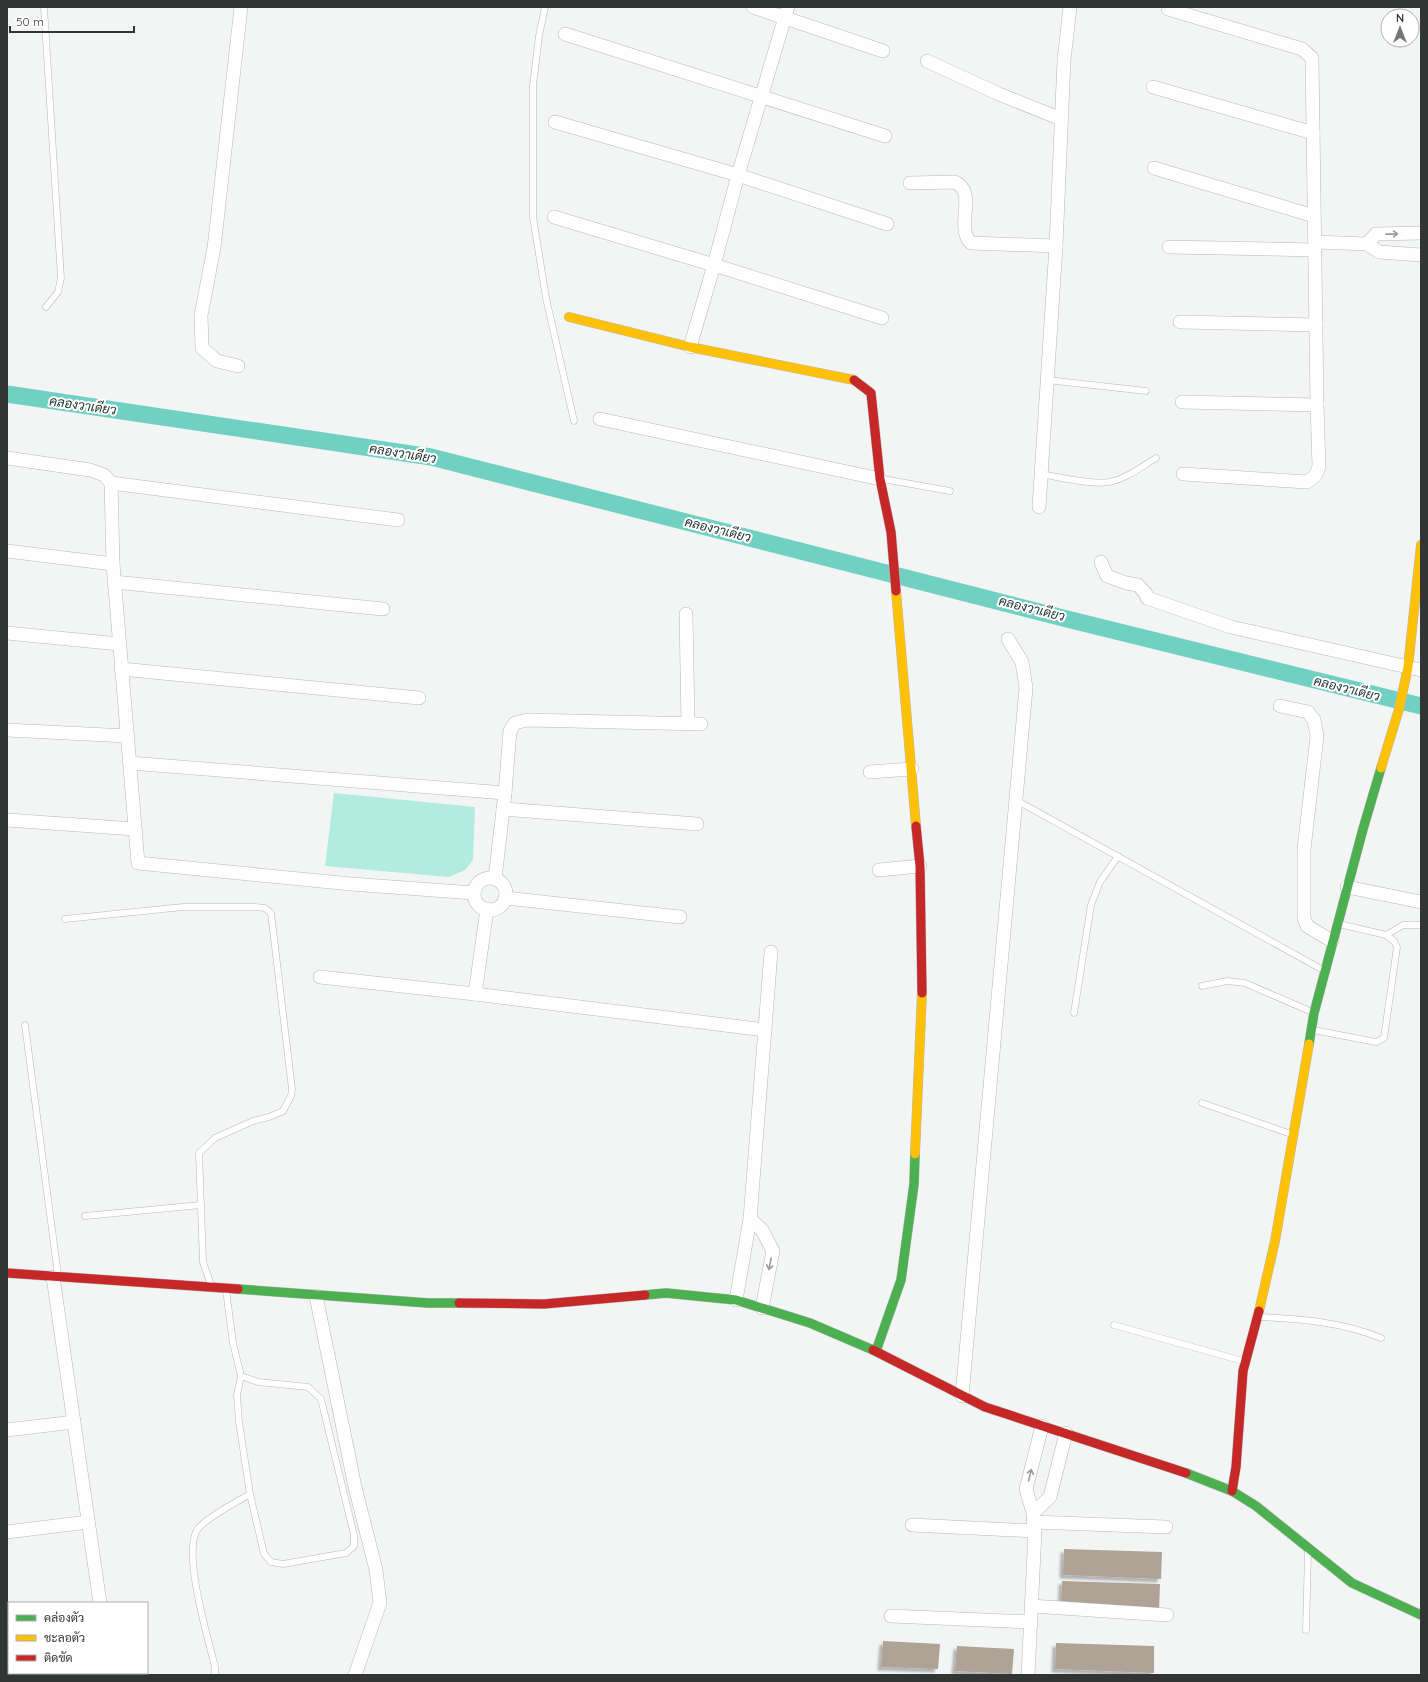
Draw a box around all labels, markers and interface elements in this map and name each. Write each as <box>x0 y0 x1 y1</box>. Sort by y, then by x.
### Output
scale bar <box>10 8 134 34</box>
north arrow <box>1380 8 1420 48</box>
text: N <box>1396 11 1404 25</box>
text: 50 m <box>16 14 44 29</box>
one-way arrow <box>1385 230 1398 238</box>
water label: คลองวาเดียว <box>48 391 118 418</box>
water label: คลองวาเดียว <box>368 439 438 466</box>
water label: คลองวาเดียว <box>683 512 753 545</box>
water label: คลองวาเดียว <box>997 591 1067 624</box>
water label: คลองวาเดียว <box>1312 671 1382 704</box>
one-way arrow <box>766 1257 774 1270</box>
one-way arrow <box>1026 1469 1034 1482</box>
legend <box>8 1602 148 1674</box>
text: คล่องตัว <box>44 1610 84 1625</box>
text: ชะลอตัว <box>44 1630 85 1645</box>
text: ติดขัด <box>44 1650 73 1665</box>

